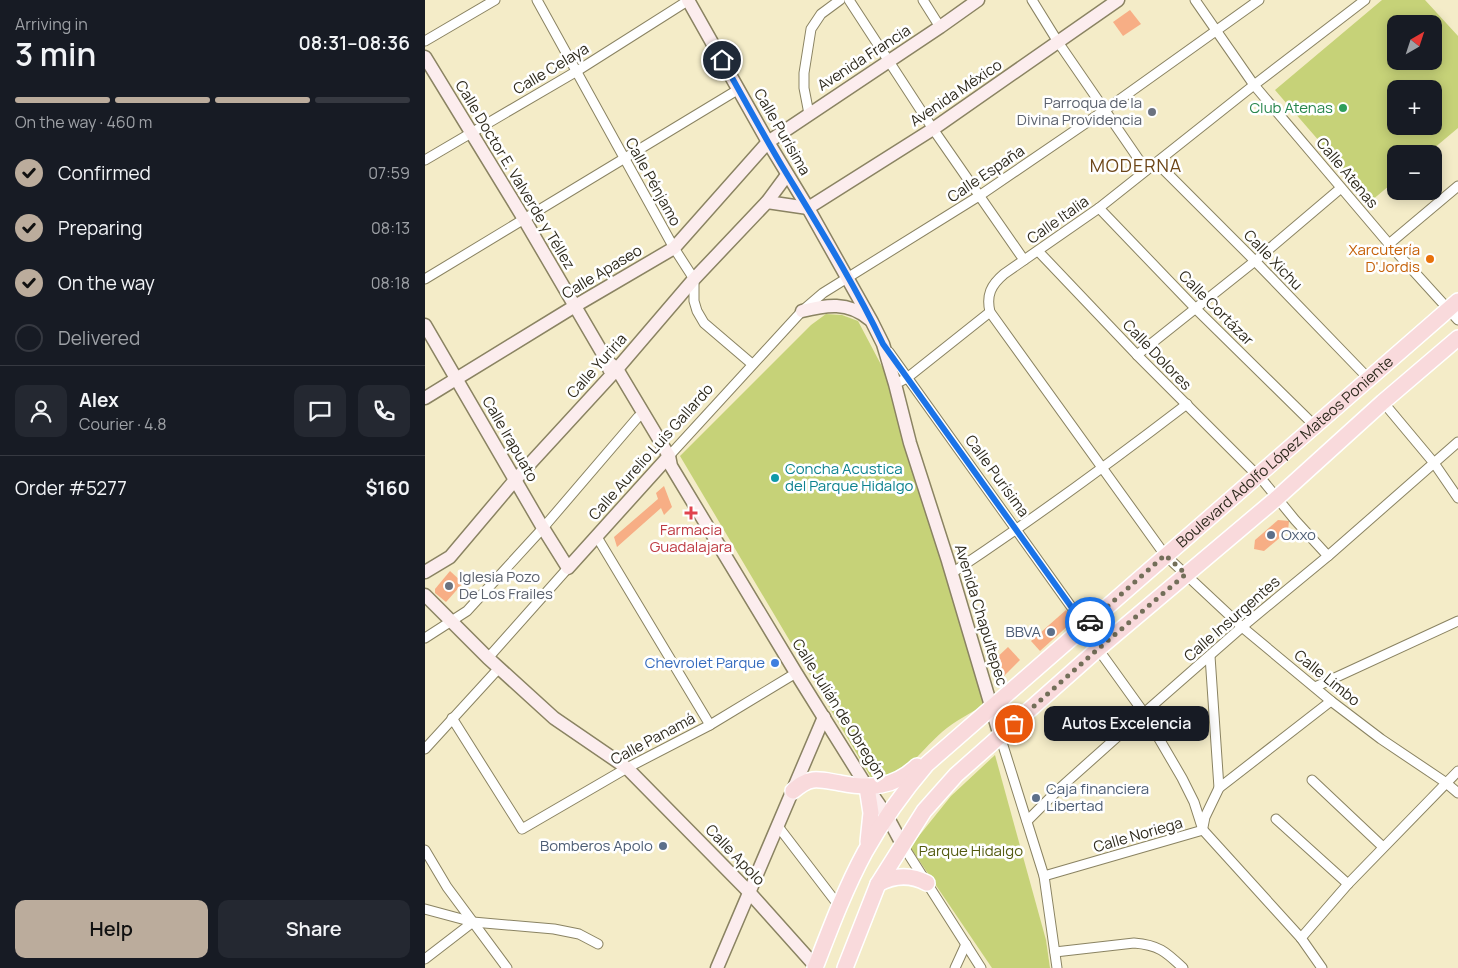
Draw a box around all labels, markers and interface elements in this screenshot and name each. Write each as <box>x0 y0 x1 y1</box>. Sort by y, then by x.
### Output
text: Arriving in <box>15 13 88 35</box>
north arrow <box>1387 15 1443 70</box>
map controls <box>1387 15 1442 200</box>
street label: Avenida Francia <box>813 20 914 96</box>
text: 08:31–08:36 <box>298 30 410 56</box>
text: 3 min <box>15 32 96 76</box>
street label: Calle Celaya <box>509 38 592 99</box>
pin <box>701 39 743 81</box>
icon: home <box>708 46 736 74</box>
street label: Avenida México <box>906 54 1006 131</box>
street label: Calle Doctor E. Valverde y Téllez <box>451 76 580 273</box>
button: + <box>1387 80 1442 135</box>
street label: Calle Purísima <box>749 84 816 179</box>
place label: Parroqua de la Divina Providencia <box>1017 92 1142 130</box>
place label: Club Atenas <box>1249 97 1333 118</box>
marker: Club Atenas <box>1337 102 1349 114</box>
marker: Parroqua de la Divina Providencia <box>1146 106 1158 118</box>
text: On the way · 460 m <box>15 111 152 133</box>
street label: Calle Atenas <box>1312 133 1383 213</box>
street label: Calle Pénjamo <box>621 134 686 230</box>
street label: Calle España <box>943 140 1028 207</box>
button: − <box>1387 145 1442 200</box>
district label: MODERNA <box>1090 153 1182 177</box>
icon: check <box>15 159 43 187</box>
text: Confirmed <box>58 160 151 186</box>
text: 07:59 <box>368 162 410 184</box>
street label: Calle Italia <box>1023 191 1093 249</box>
icon: check <box>15 214 43 242</box>
text: Preparing <box>58 215 143 241</box>
text: 08:13 <box>371 217 410 239</box>
street label: Calle Xichu <box>1239 225 1308 294</box>
street label: Calle Apaseo <box>558 239 646 304</box>
place label: Xarcutería D'Jordis <box>1348 239 1420 277</box>
marker: Xarcutería D'Jordis <box>1424 253 1436 265</box>
street label: Calle Cortázar <box>1174 265 1259 350</box>
icon: check <box>15 269 43 297</box>
text: On the way <box>58 270 155 296</box>
text: 08:18 <box>371 272 410 294</box>
street label: Calle Dolores <box>1118 315 1197 395</box>
text: Delivered <box>58 325 140 351</box>
street label: Calle Yuriria <box>562 329 631 403</box>
street label: Boulevard Adolfo López Mateos Poniente <box>1171 351 1398 552</box>
street label: Calle Aurelio Luis Gallardo <box>583 379 718 525</box>
button: person <box>15 385 67 437</box>
button: chat <box>294 385 346 437</box>
button: phone <box>358 385 410 437</box>
text: Alex <box>79 387 119 413</box>
street label: Calle Irapuato <box>477 392 543 485</box>
text: Courier · 4.8 <box>79 413 167 435</box>
street label: Calle Purísima <box>960 430 1034 521</box>
place label: Concha Acustica del Parque Hidalgo <box>785 458 914 496</box>
marker: Concha Acustica del Parque Hidalgo <box>769 472 781 484</box>
text: Order #5277 <box>15 475 127 501</box>
text: $160 <box>365 475 410 501</box>
marker: Farmacia Guadalajara <box>685 507 697 519</box>
place label: Farmacia Guadalajara <box>650 519 732 557</box>
place label: Oxxo <box>1281 524 1316 545</box>
marker: Oxxo <box>1265 529 1277 541</box>
street label: Avenida Chapultepec <box>950 542 1013 688</box>
place label: Iglesia Pozo De Los Frailes <box>459 566 553 604</box>
street label: Calle Insurgentes <box>1179 571 1284 666</box>
marker: Iglesia Pozo De Los Frailes <box>443 580 455 592</box>
courier <box>1065 597 1115 647</box>
icon: car <box>1076 608 1104 636</box>
place label: BBVA <box>1006 621 1041 642</box>
marker: BBVA <box>1045 626 1057 638</box>
street label: Calle Julián de Obregón <box>788 634 891 783</box>
street label: Calle Limbo <box>1290 644 1365 711</box>
place label: Chevrolet Parque <box>645 652 765 673</box>
marker: Chevrolet Parque <box>769 657 781 669</box>
pin <box>993 703 1035 745</box>
callout: Autos Excelencia <box>1044 706 1209 742</box>
street label: Calle Panamá <box>607 707 699 770</box>
icon: bag <box>1000 710 1028 738</box>
text: Autos Excelencia <box>1062 712 1191 734</box>
place label: Caja financiera Libertad <box>1046 778 1149 816</box>
marker: Caja financiera Libertad <box>1030 792 1042 804</box>
street label: Calle Noriega <box>1091 812 1185 857</box>
street label: Calle Apolo <box>701 819 770 890</box>
place label: Bomberos Apolo <box>540 835 653 856</box>
marker: Bomberos Apolo <box>657 840 669 852</box>
park label: Parque Hidalgo <box>919 840 1023 861</box>
button: Help <box>15 900 208 958</box>
button: Share <box>218 900 410 958</box>

